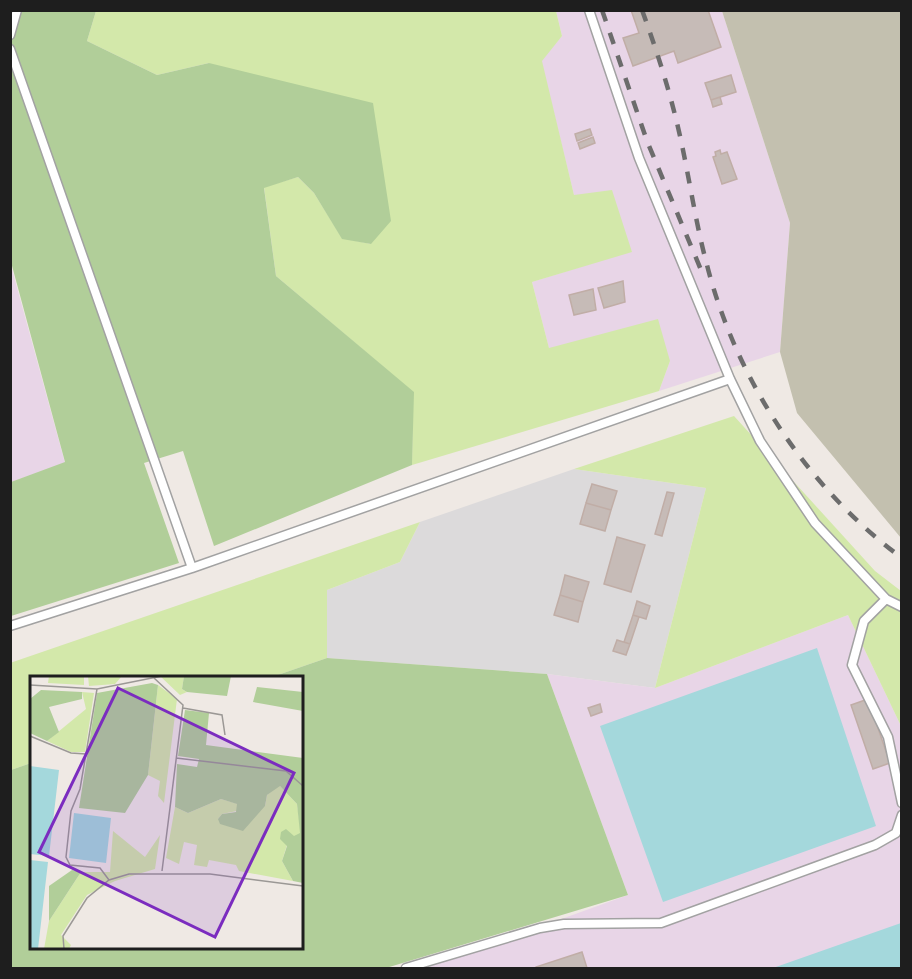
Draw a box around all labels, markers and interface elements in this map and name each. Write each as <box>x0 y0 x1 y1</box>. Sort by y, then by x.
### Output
inset map <box>30 676 303 949</box>

